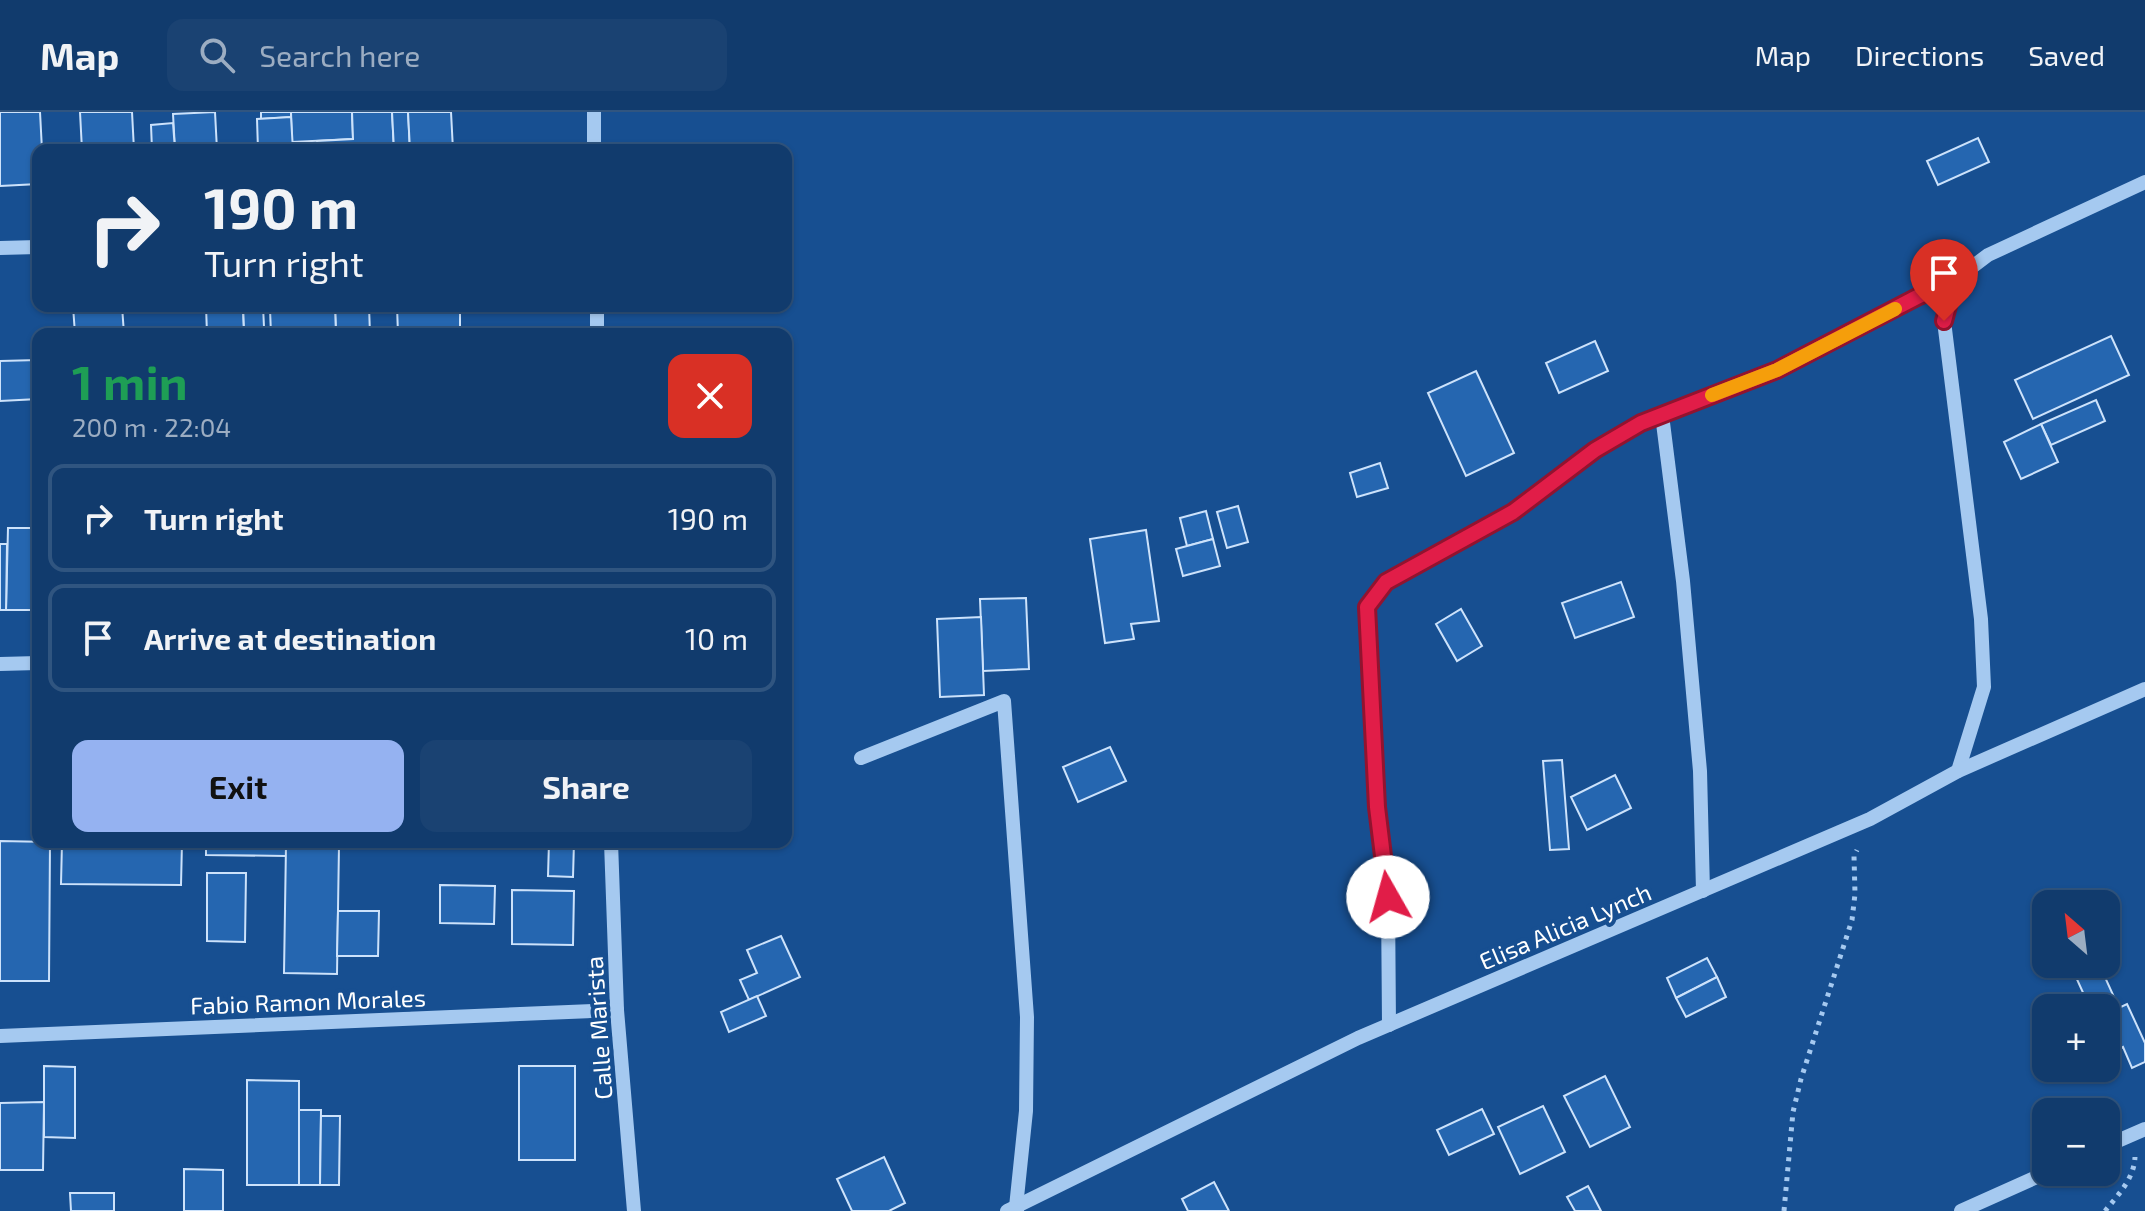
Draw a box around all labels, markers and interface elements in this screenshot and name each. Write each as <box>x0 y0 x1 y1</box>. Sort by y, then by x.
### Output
search box <box>167 19 727 91</box>
text: Map <box>40 32 119 78</box>
icon: search <box>195 33 239 77</box>
text: Search here <box>259 37 420 73</box>
text: Map <box>1755 38 1811 72</box>
text: Directions <box>1855 38 1984 72</box>
text: Saved <box>2028 38 2105 72</box>
text: 190 m <box>204 173 358 240</box>
icon: right <box>72 176 176 280</box>
pin <box>1910 239 1978 321</box>
text: Turn right <box>204 241 364 284</box>
icon: arrive <box>1922 251 1966 295</box>
text: 1 min <box>72 352 188 410</box>
button: close <box>668 354 752 438</box>
text: 200 m · 22:04 <box>72 411 231 442</box>
icon: right <box>76 496 120 540</box>
text: Turn right <box>144 500 284 536</box>
text: 190 m <box>668 500 748 536</box>
icon: arrive <box>76 616 120 660</box>
text: Arrive at destination <box>144 620 436 656</box>
text: 10 m <box>685 620 748 656</box>
button: Exit <box>72 740 404 832</box>
button: Share <box>420 740 752 832</box>
position arrow <box>1346 855 1430 939</box>
street label: Elisa Alicia Lynch <box>1475 877 1655 975</box>
north arrow <box>2032 890 2120 978</box>
map controls <box>2032 890 2120 1186</box>
street label: Calle Marista <box>579 955 617 1101</box>
street label: Fabio Ramon Morales <box>190 982 426 1020</box>
button: + <box>2032 994 2120 1082</box>
button: − <box>2032 1098 2120 1186</box>

